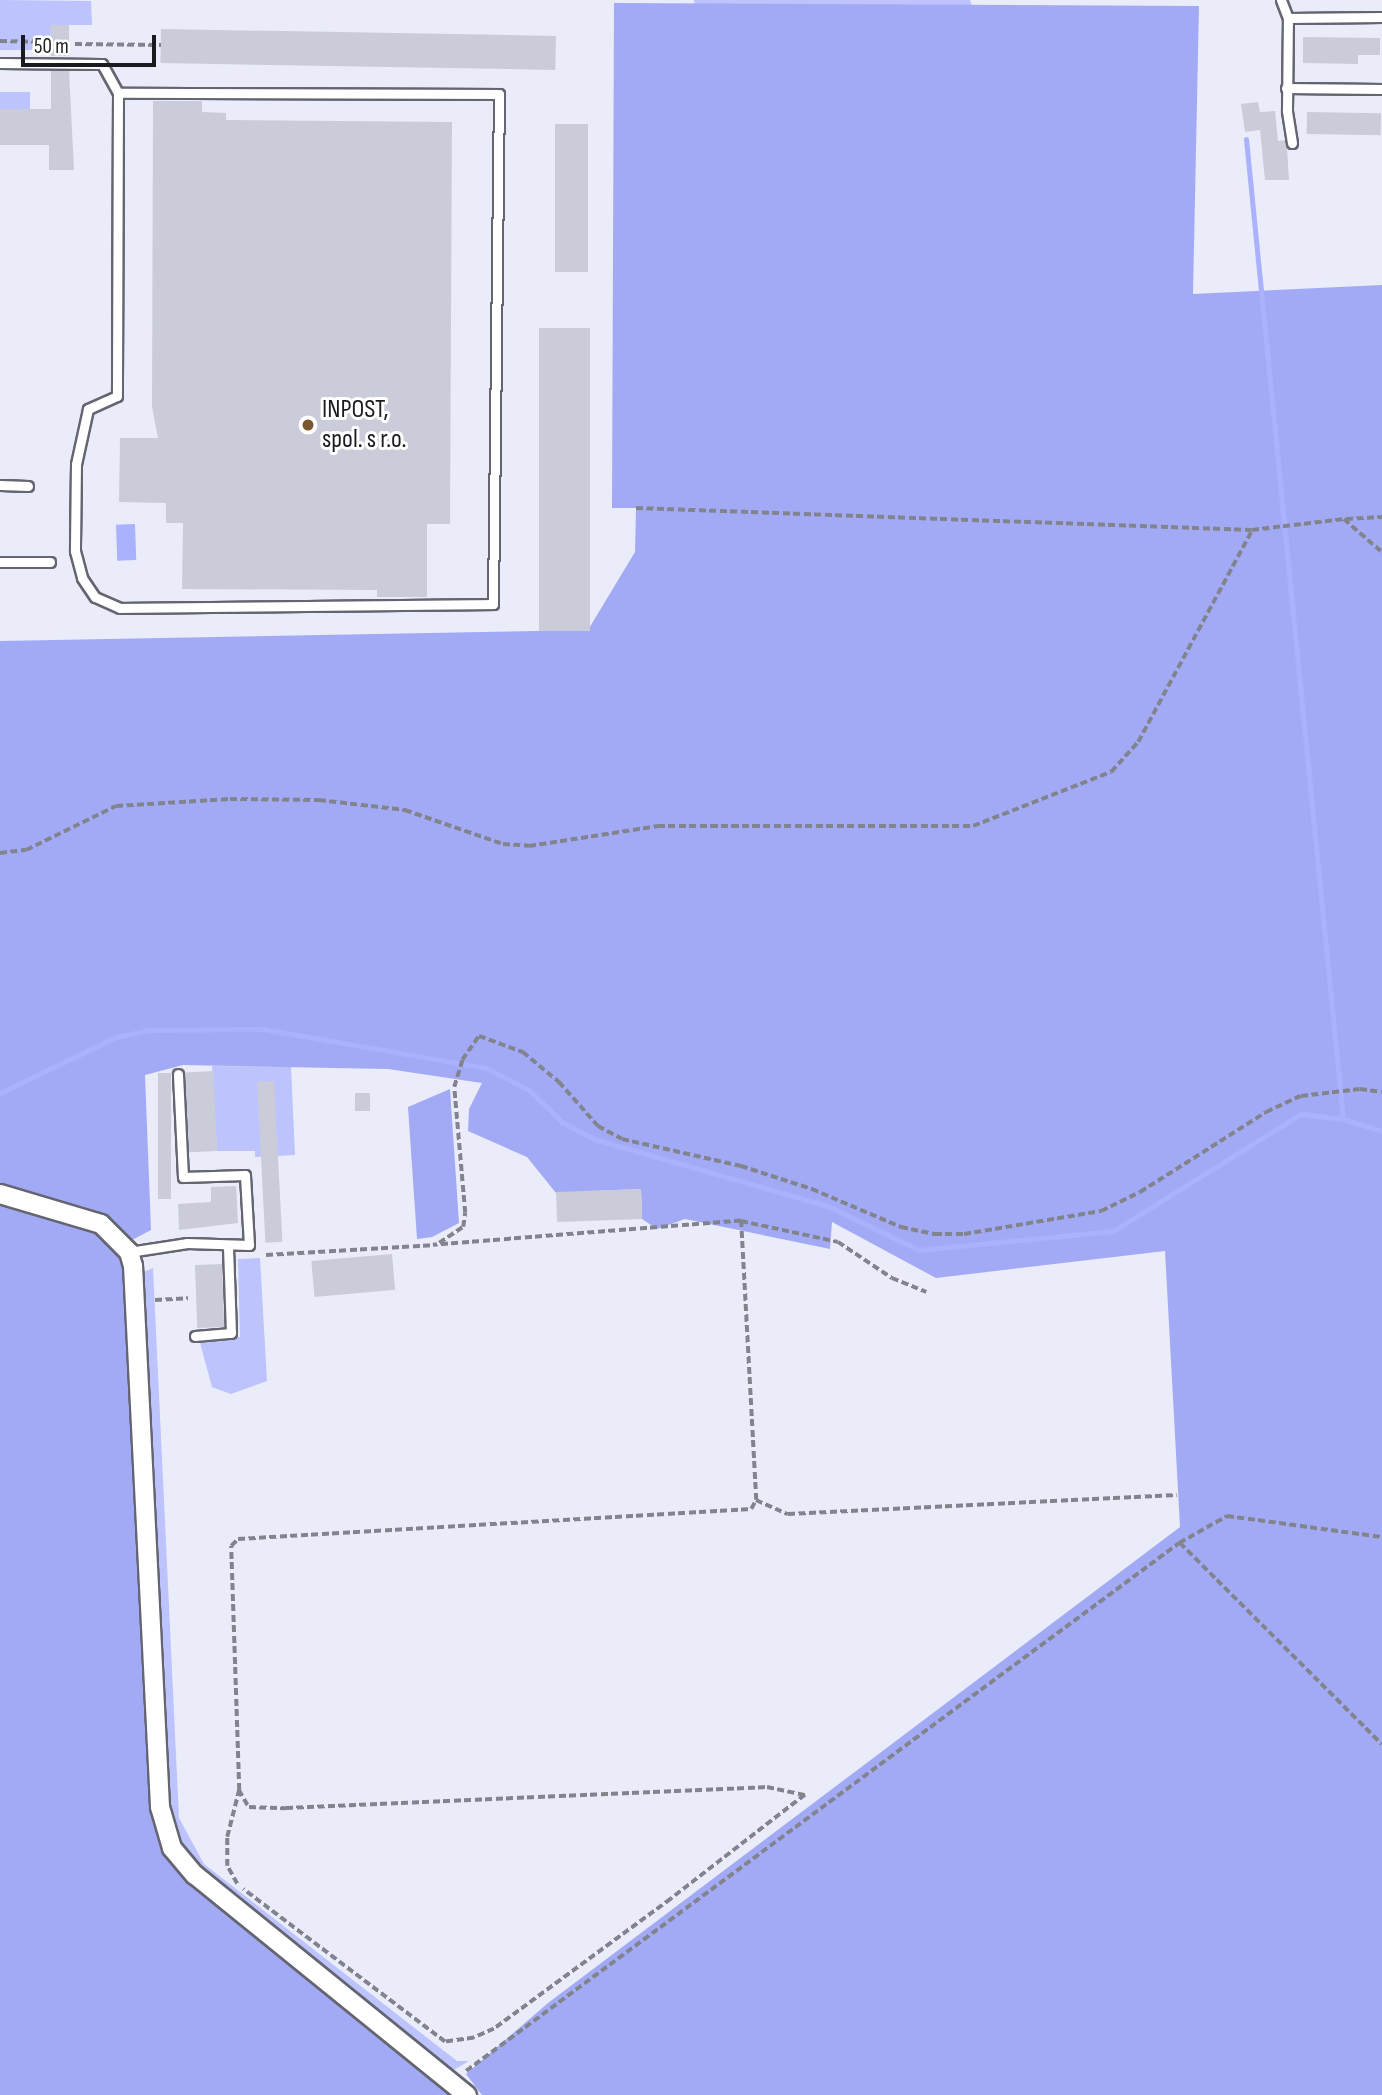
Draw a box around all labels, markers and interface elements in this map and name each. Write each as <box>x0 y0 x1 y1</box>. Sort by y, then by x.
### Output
scale bar <box>24 21 159 65</box>
text: 50 m <box>34 34 69 59</box>
place label: INPOST, spol. s r.o. <box>322 394 406 456</box>
marker: INPOST, spol. s r.o. <box>300 417 316 433</box>

